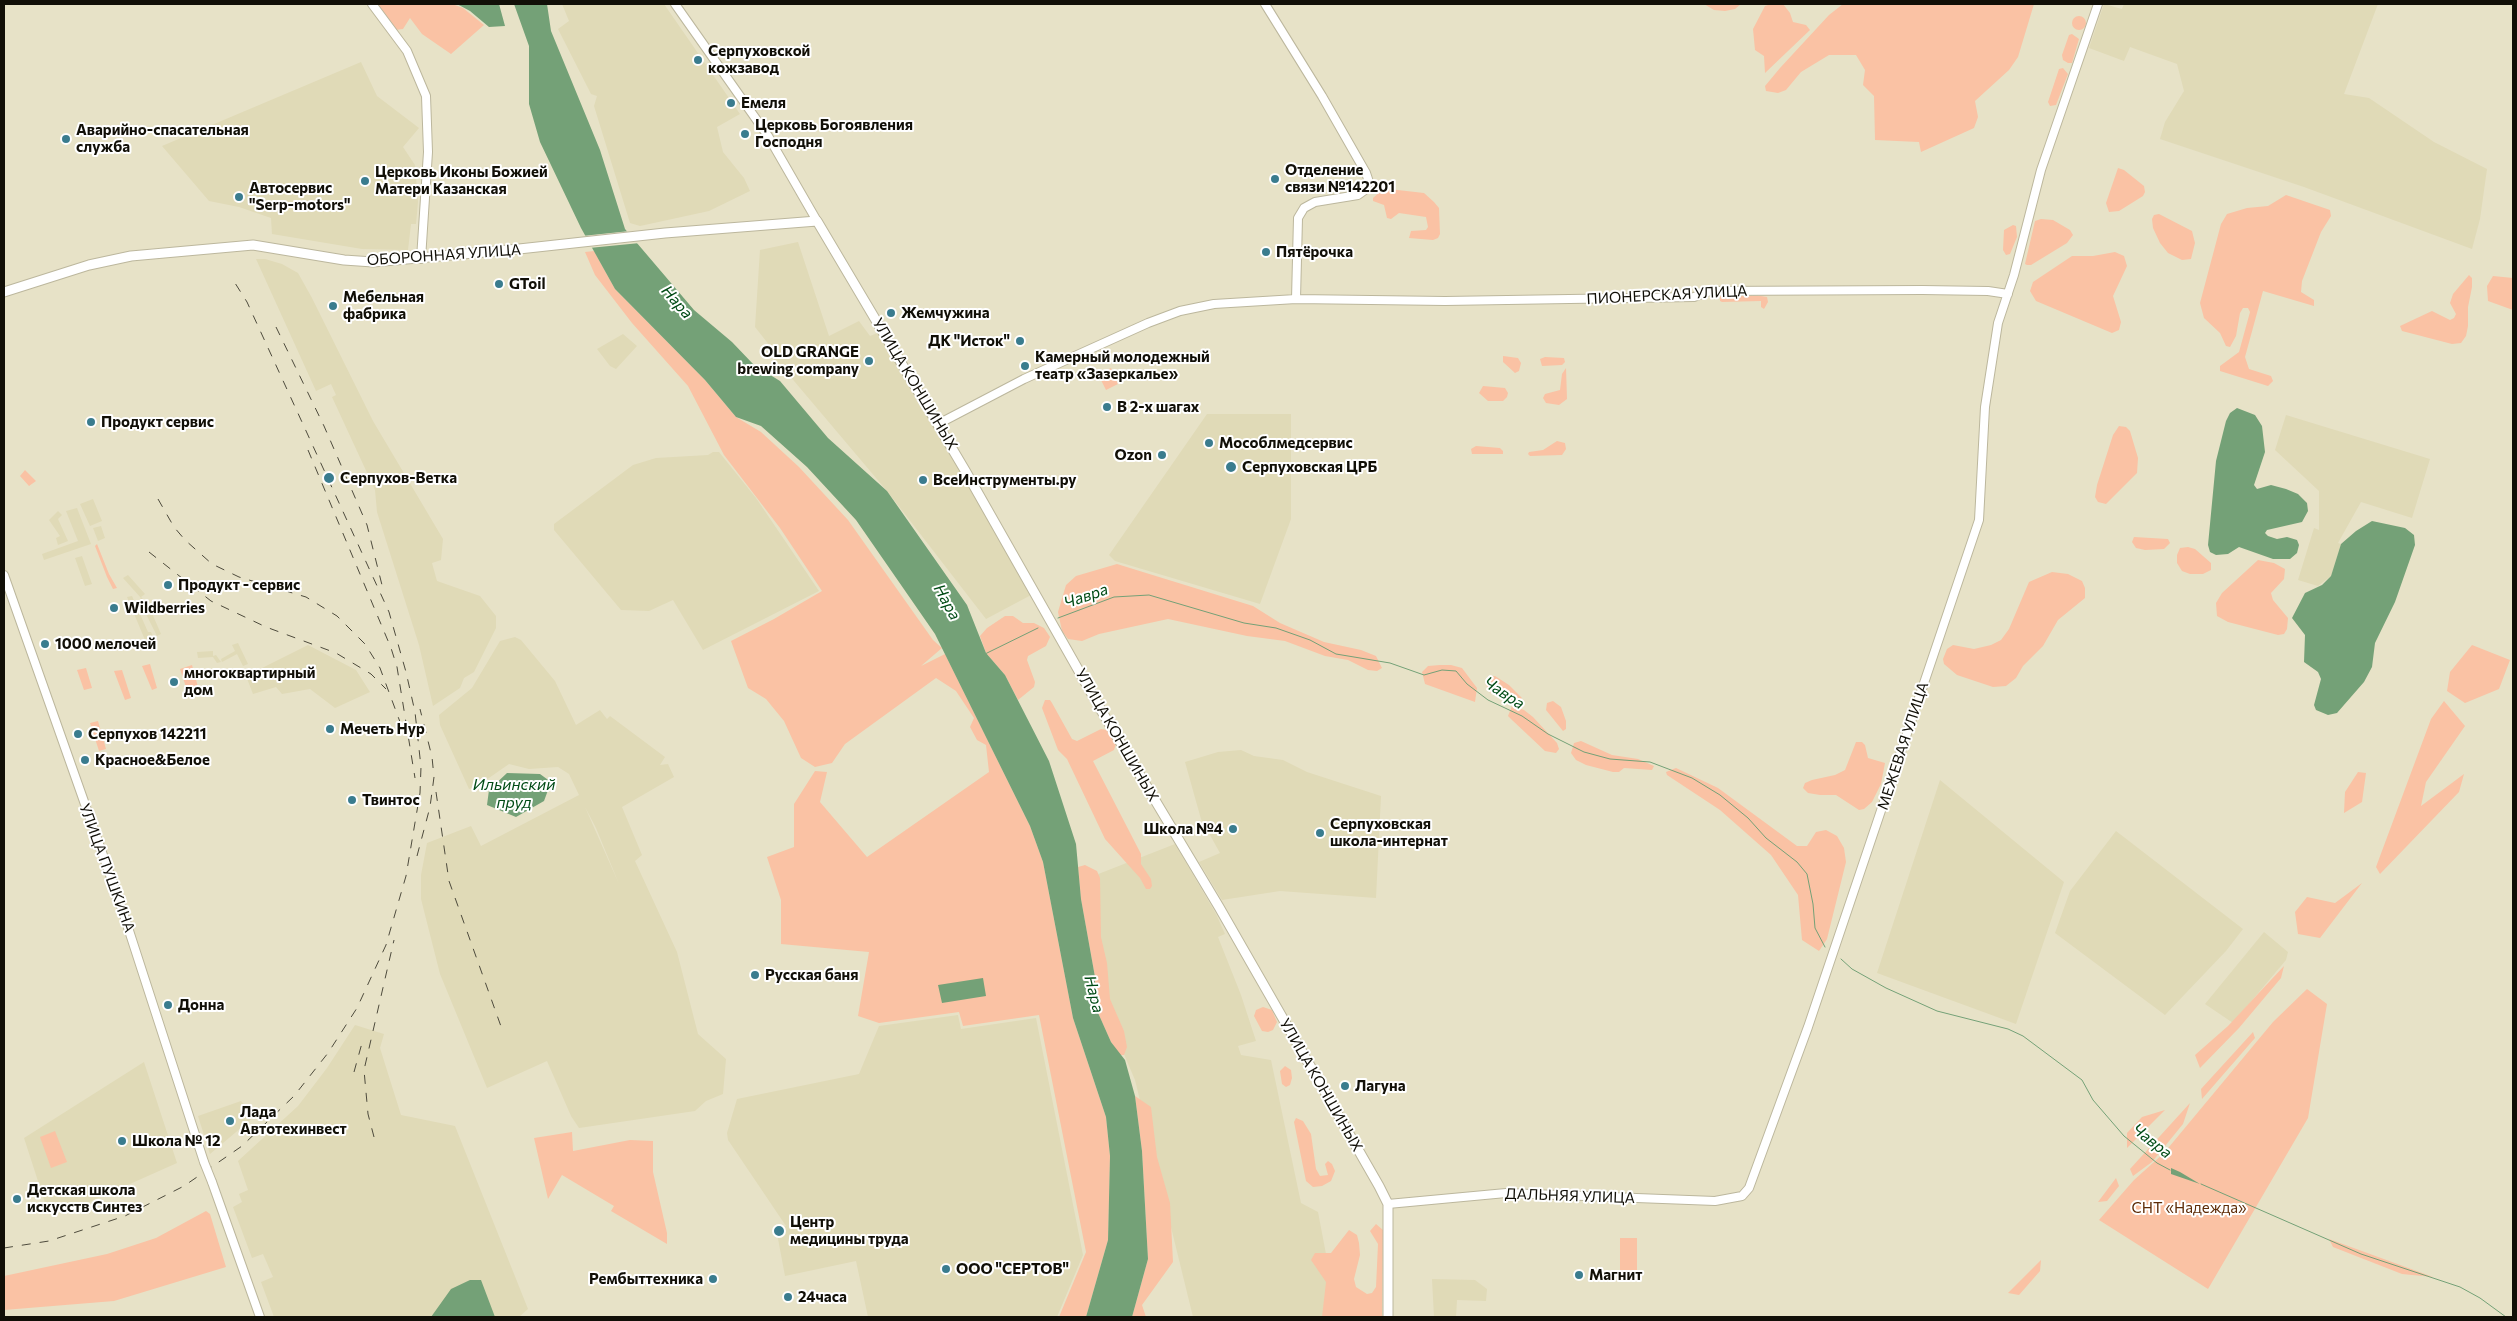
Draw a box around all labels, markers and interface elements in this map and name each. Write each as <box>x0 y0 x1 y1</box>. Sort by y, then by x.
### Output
place label: Серпуховской кожзавод <box>708 42 810 77</box>
marker: Серпуховской кожзавод <box>692 54 704 66</box>
place label: Емеля <box>741 94 786 112</box>
marker: Емеля <box>725 97 737 109</box>
place label: Церковь Богоявления Господня <box>755 116 913 151</box>
place label: Аварийно-спасательная служба <box>76 121 249 156</box>
marker: Церковь Богоявления Господня <box>739 128 751 140</box>
marker: Аварийно-спасательная служба <box>60 133 72 145</box>
place label: Отделение связи №142201 <box>1285 161 1395 196</box>
place label: Церковь Иконы Божией Матери Казанская <box>375 163 548 198</box>
marker: Отделение связи №142201 <box>1269 173 1281 185</box>
marker: Церковь Иконы Божией Матери Казанская <box>359 175 371 187</box>
place label: Автосервис "Serp-motors" <box>249 179 351 214</box>
marker: Автосервис "Serp-motors" <box>233 191 245 203</box>
street label: ОБОРОННАЯ УЛИЦА <box>366 241 522 269</box>
place label: Пятёрочка <box>1276 243 1353 261</box>
marker: Пятёрочка <box>1260 246 1272 258</box>
place label: GToil <box>509 275 545 293</box>
marker: GToil <box>493 278 505 290</box>
water label: Нара <box>657 281 697 323</box>
street label: ПИОНЕРСКАЯ УЛИЦА <box>1586 282 1748 308</box>
place label: Мебельная фабрика <box>343 288 424 323</box>
marker: Мебельная фабрика <box>327 300 339 312</box>
place label: Жемчужина <box>901 304 990 322</box>
marker: Жемчужина <box>885 307 897 319</box>
street label: УЛИЦА КОНШИНЫХ <box>868 315 962 453</box>
place label: ДК "Исток" <box>928 332 1010 350</box>
marker: ДК "Исток" <box>1014 335 1026 347</box>
place label: OLD GRANGE brewing company <box>737 343 859 378</box>
place label: Камерный молодежный театр «Зазеркалье» <box>1035 348 1210 383</box>
marker: OLD GRANGE brewing company <box>863 355 875 367</box>
marker: Камерный молодежный театр «Зазеркалье» <box>1019 360 1031 372</box>
place label: В 2-х шагах <box>1117 398 1199 416</box>
marker: В 2-х шагах <box>1101 401 1113 413</box>
place label: Продукт сервис <box>101 413 214 431</box>
marker: Продукт сервис <box>85 416 97 428</box>
place label: Мособлмедсервис <box>1219 434 1353 452</box>
marker: Мособлмедсервис <box>1203 437 1215 449</box>
place label: Ozon <box>1114 446 1152 464</box>
marker: Ozon <box>1156 449 1168 461</box>
place label: Серпуховская ЦРБ <box>1242 458 1377 476</box>
marker: Серпуховская ЦРБ <box>1224 460 1238 474</box>
place label: Серпухов-Ветка <box>340 469 457 487</box>
marker: Серпухов-Ветка <box>322 471 336 485</box>
place label: ВсеИнструменты.ру <box>933 471 1077 489</box>
marker: ВсеИнструменты.ру <box>917 474 929 486</box>
place label: Продукт - сервис <box>178 576 300 594</box>
marker: Продукт - сервис <box>162 579 174 591</box>
water label: Чавра <box>1061 580 1111 612</box>
water label: Нара <box>929 581 965 623</box>
place label: Wildberries <box>124 599 205 617</box>
marker: Wildberries <box>108 602 120 614</box>
place label: 1000 мелочей <box>55 635 156 653</box>
marker: 1000 мелочей <box>39 638 51 650</box>
place label: многоквартирный дом <box>184 664 316 699</box>
street label: УЛИЦА КОНШИНЫХ <box>1071 665 1163 805</box>
water label: Чавра <box>1480 673 1528 713</box>
marker: многоквартирный дом <box>168 676 180 688</box>
street label: МЕЖЕВАЯ УЛИЦА <box>1874 680 1932 812</box>
place label: Мечеть Нур <box>340 720 425 738</box>
marker: Мечеть Нур <box>324 723 336 735</box>
place label: Серпухов 142211 <box>88 725 207 743</box>
marker: Серпухов 142211 <box>72 728 84 740</box>
place label: Красное&Белое <box>95 751 210 769</box>
marker: Красное&Белое <box>79 754 91 766</box>
water label: Ильинский пруд <box>473 775 555 813</box>
place label: Твинтос <box>362 791 420 809</box>
marker: Твинтос <box>346 794 358 806</box>
street label: УЛИЦА ПУШКИНА <box>75 801 139 935</box>
place label: Серпуховская школа-интернат <box>1330 815 1448 850</box>
place label: Школа №4 <box>1143 820 1223 838</box>
marker: Школа №4 <box>1227 823 1239 835</box>
marker: Серпуховская школа-интернат <box>1314 827 1326 839</box>
place label: Русская баня <box>765 966 859 984</box>
marker: Русская баня <box>749 969 761 981</box>
water label: Нара <box>1080 973 1108 1015</box>
place label: Донна <box>178 996 224 1014</box>
marker: Донна <box>162 999 174 1011</box>
street label: УЛИЦА КОНШИНЫХ <box>1275 1015 1367 1155</box>
place label: Лагуна <box>1355 1077 1406 1095</box>
marker: Лагуна <box>1339 1080 1351 1092</box>
place label: Лада Автотехинвест <box>240 1103 347 1138</box>
marker: Лада Автотехинвест <box>224 1115 236 1127</box>
water label: Чавра <box>2128 1120 2176 1162</box>
place label: Школа № 12 <box>132 1132 221 1150</box>
marker: Школа № 12 <box>116 1135 128 1147</box>
place label: Детская школа искусств Синтез <box>27 1181 142 1216</box>
street label: ДАЛЬНЯЯ УЛИЦА <box>1505 1185 1635 1207</box>
marker: Детская школа искусств Синтез <box>11 1193 23 1205</box>
park label: СНТ «Надежда» <box>2131 1199 2247 1217</box>
place label: Центр медицины труда <box>790 1213 908 1248</box>
marker: Центр медицины труда <box>772 1224 786 1238</box>
place label: ООО "СЕРТОВ" <box>956 1260 1069 1278</box>
marker: ООО "СЕРТОВ" <box>940 1263 952 1275</box>
place label: Магнит <box>1589 1266 1642 1284</box>
marker: Магнит <box>1573 1269 1585 1281</box>
place label: Рембыттехника <box>589 1270 703 1288</box>
marker: Рембыттехника <box>707 1273 719 1285</box>
place label: 24часа <box>798 1288 847 1306</box>
marker: 24часа <box>782 1291 794 1303</box>

